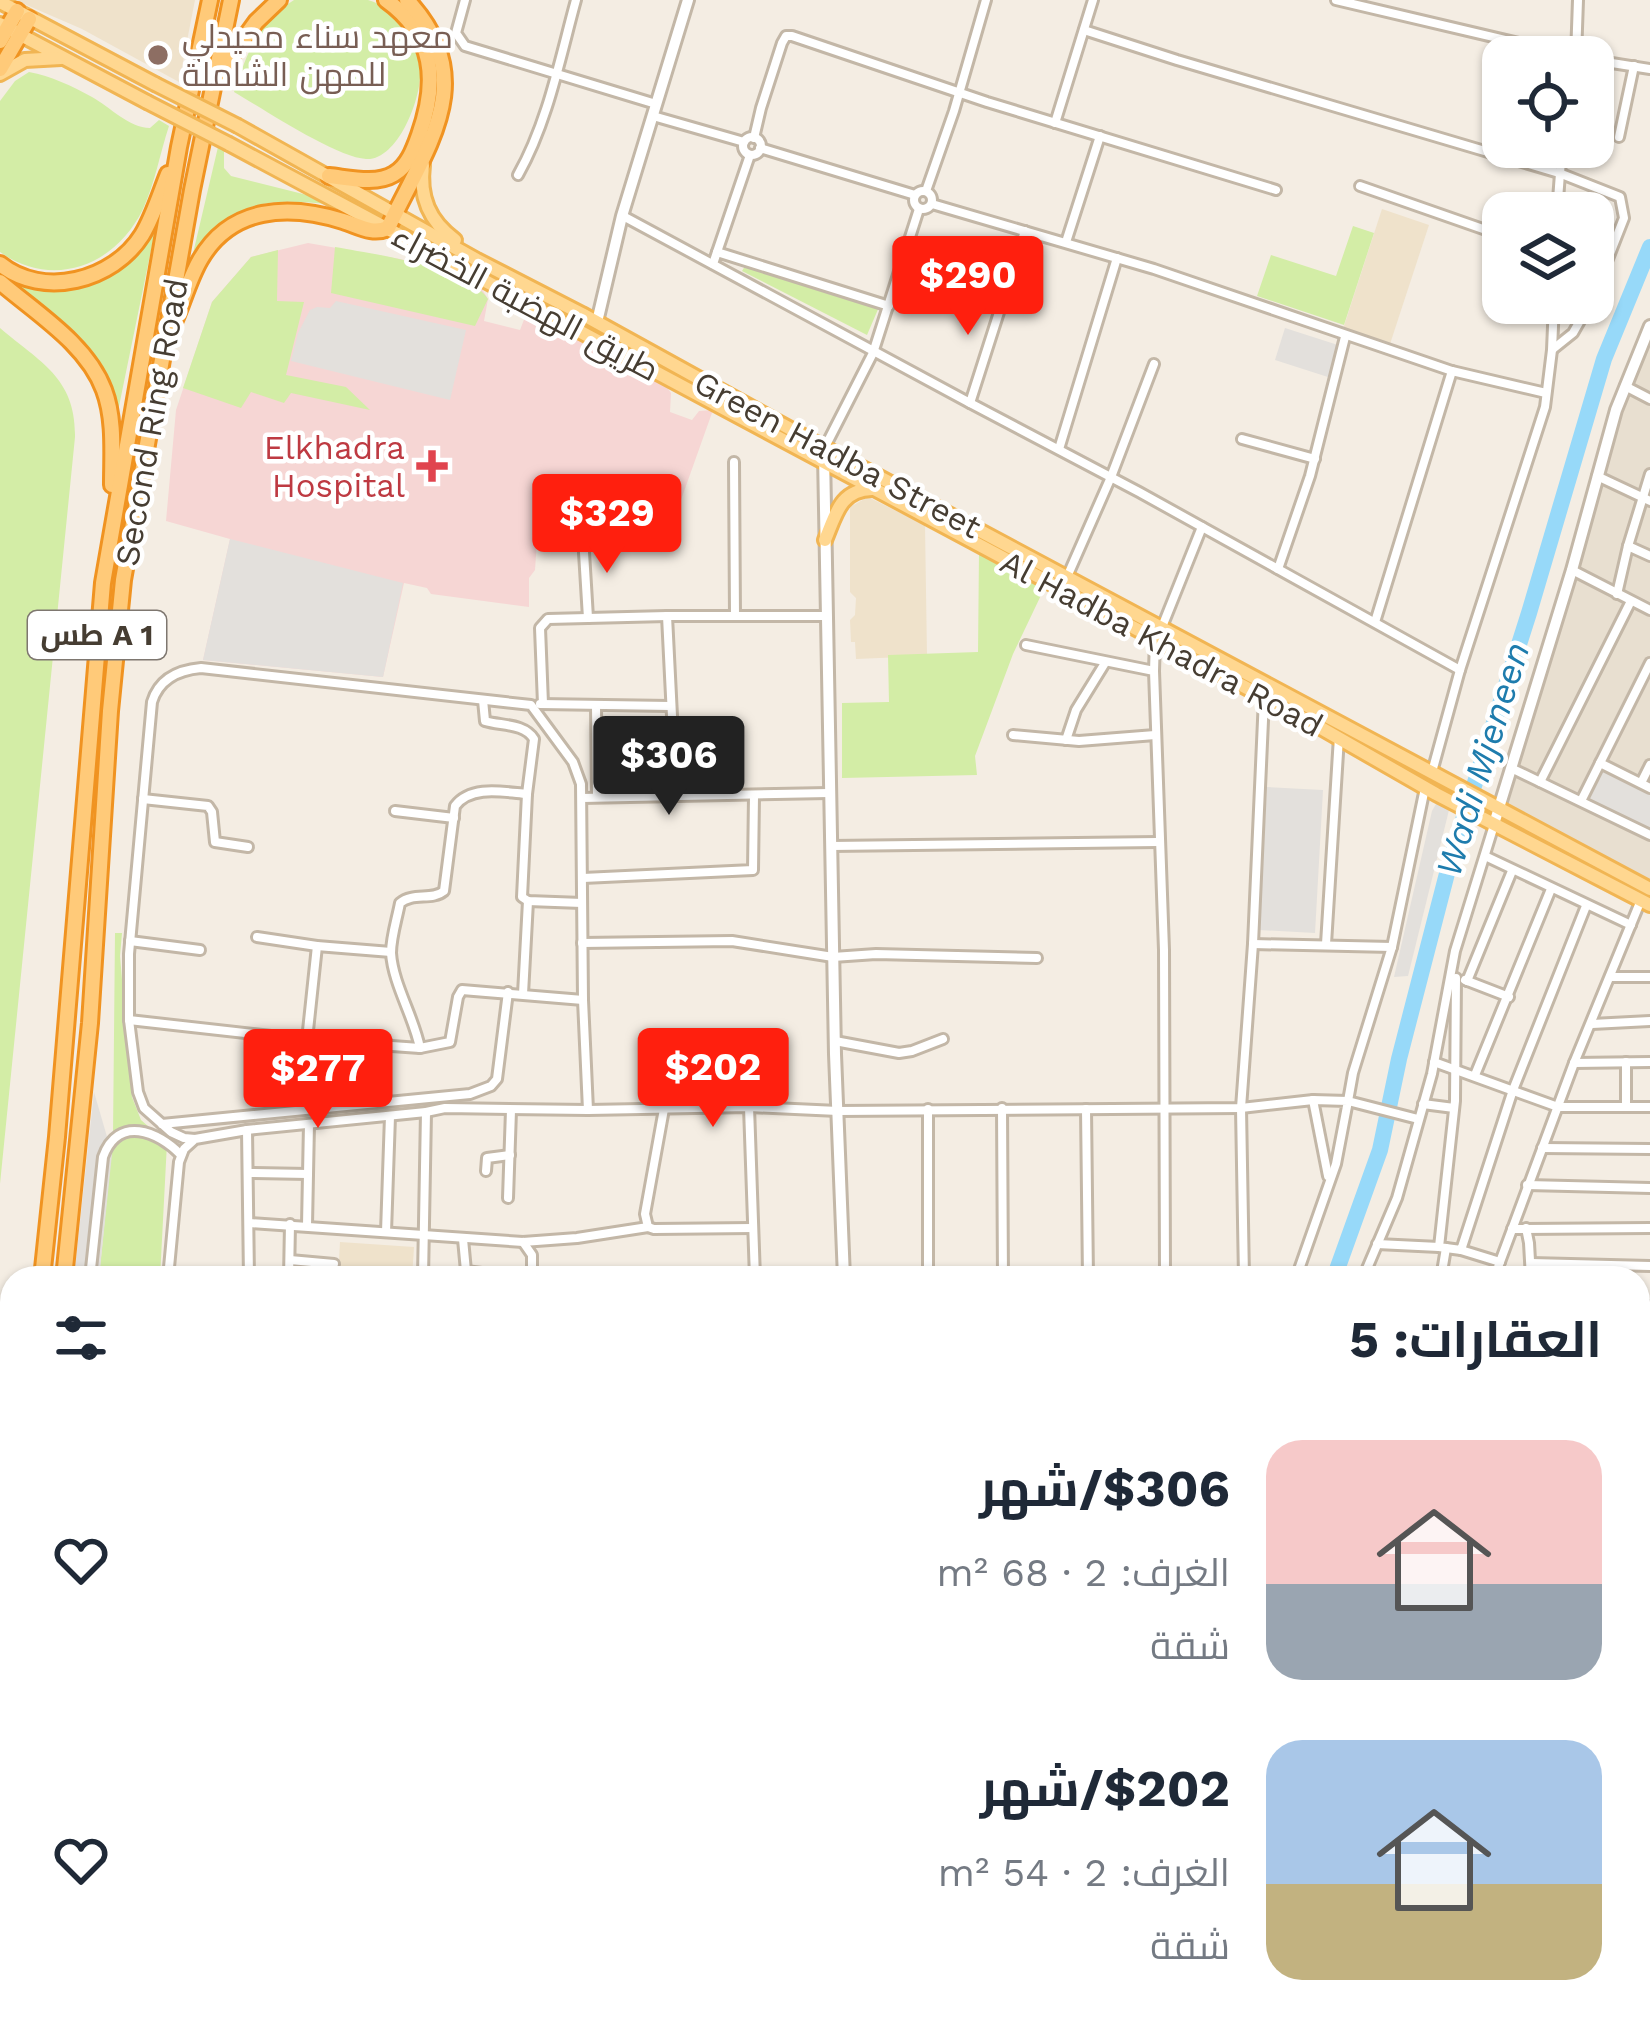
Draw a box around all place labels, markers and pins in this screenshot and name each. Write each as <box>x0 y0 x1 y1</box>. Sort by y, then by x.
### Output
place label: معهد سناء محيدلي للمهن الشاملة <box>182 17 453 95</box>
marker: معهد سناء محيدلي للمهن الشاملة <box>145 42 171 68</box>
pin: $290 <box>897 236 1039 338</box>
place label: Elkhadra Hospital <box>264 428 405 505</box>
marker: Elkhadra Hospital <box>416 450 448 482</box>
pin: $329 <box>536 474 678 576</box>
pin: $306 <box>598 716 740 818</box>
pin: $202 <box>642 1028 784 1130</box>
pin: $277 <box>247 1029 389 1131</box>

